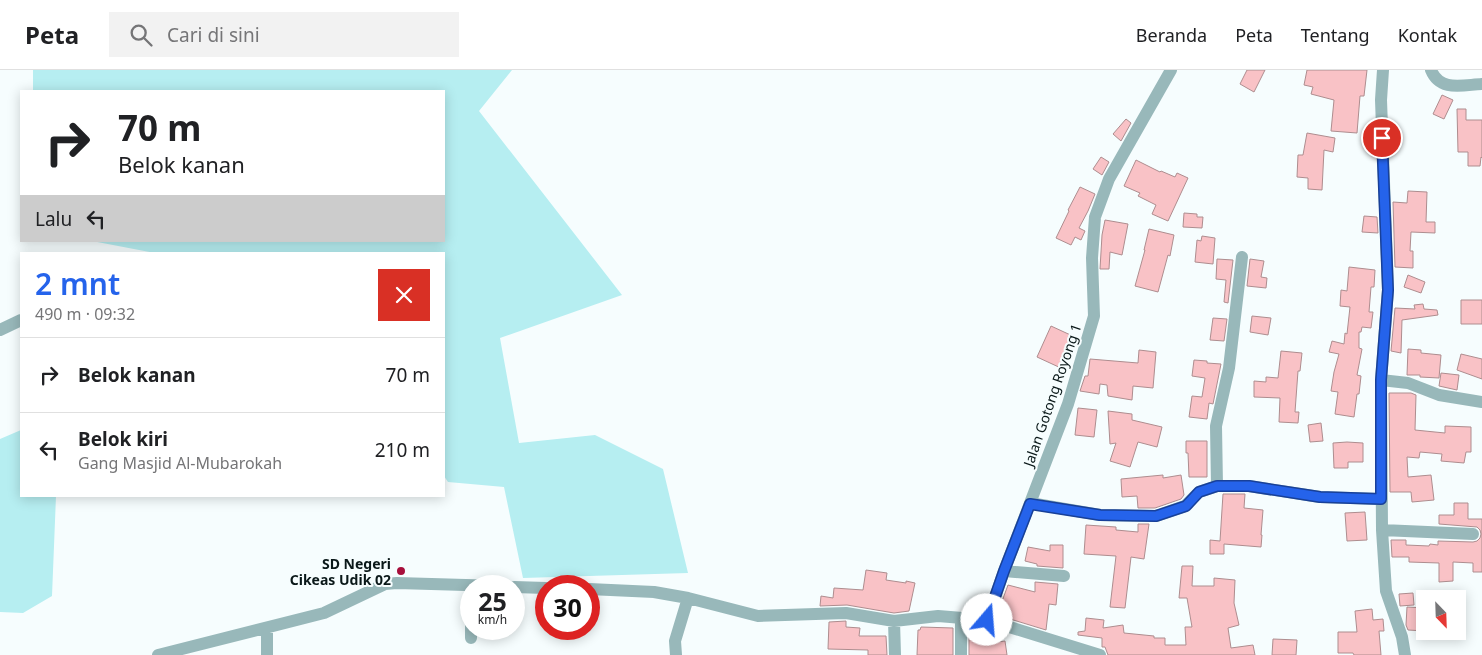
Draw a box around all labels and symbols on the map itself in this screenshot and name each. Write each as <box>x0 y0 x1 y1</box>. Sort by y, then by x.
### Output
pin <box>1361 117 1403 159</box>
street label: Jalan Gotong Royong 1 <box>1018 321 1085 471</box>
place label: SD Negeri Cikeas Udik 02 <box>290 554 391 589</box>
marker: SD Negeri Cikeas Udik 02 <box>395 565 407 577</box>
speed limit sign: 30 <box>535 575 600 640</box>
north arrow <box>1416 590 1466 640</box>
position arrow <box>960 593 1012 645</box>

